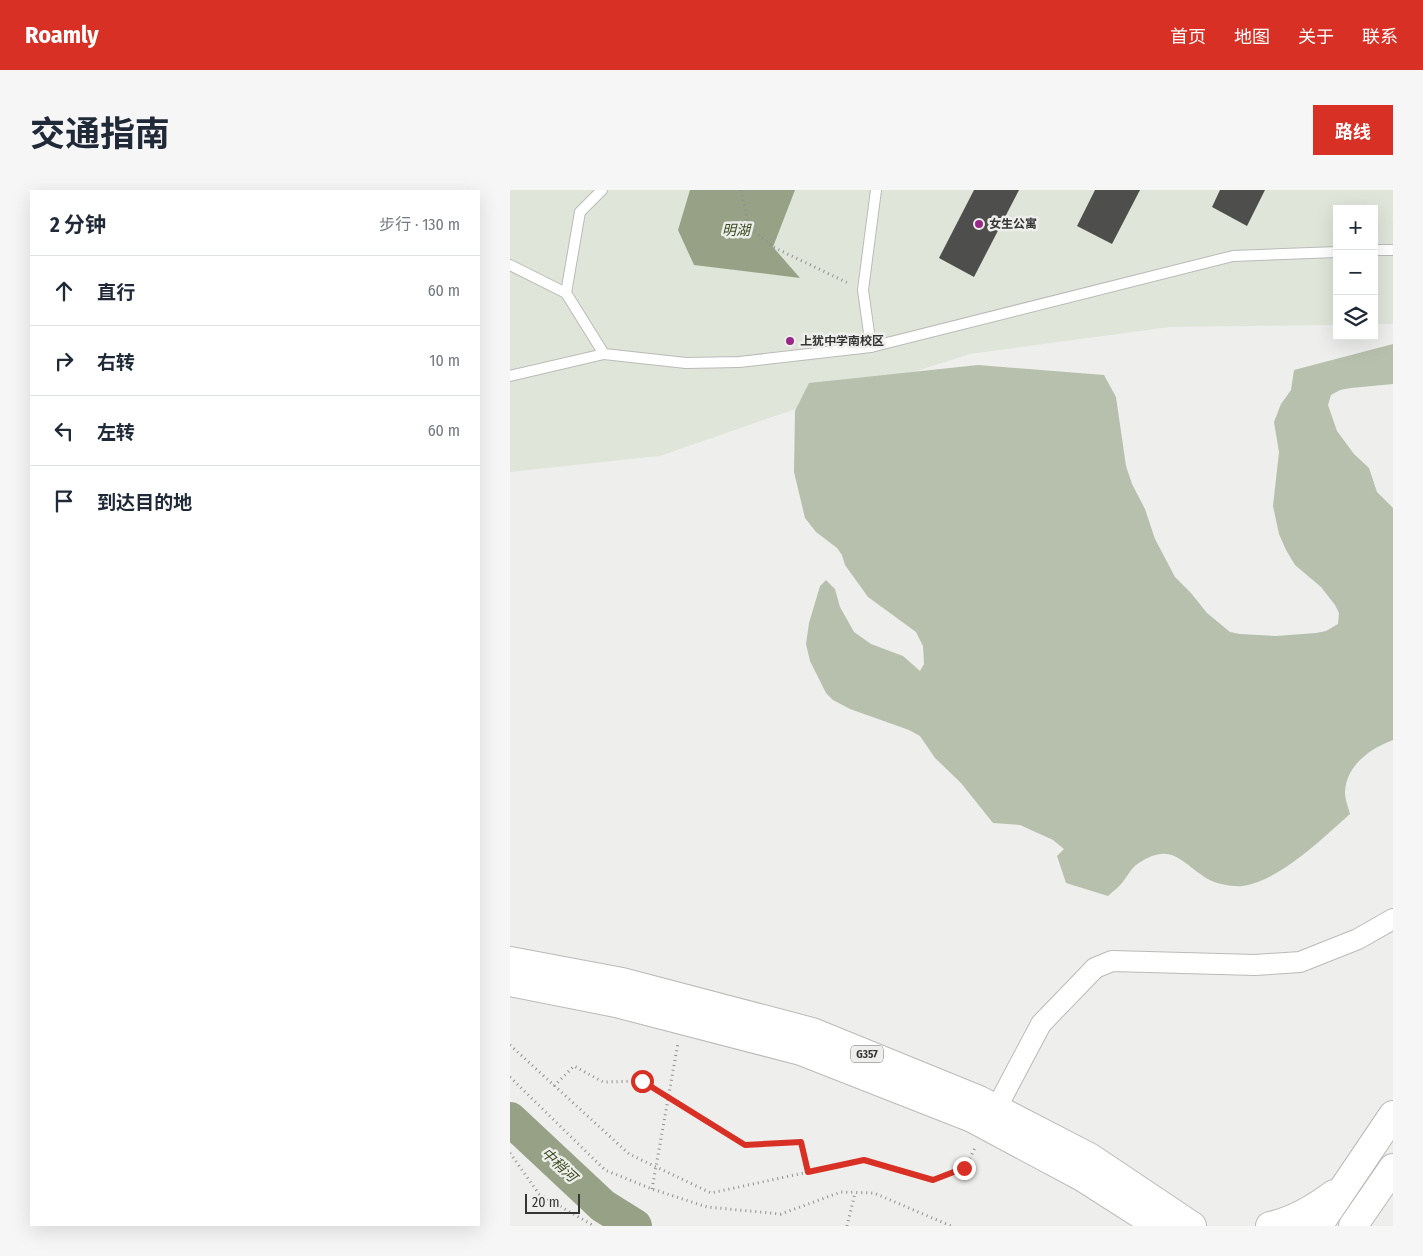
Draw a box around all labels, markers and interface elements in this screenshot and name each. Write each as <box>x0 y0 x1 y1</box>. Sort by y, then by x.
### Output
text: Roamly <box>25 21 99 49</box>
text: 首页 <box>1170 26 1206 48</box>
text: 地图 <box>1234 26 1270 48</box>
text: 关于 <box>1298 26 1334 48</box>
text: 联系 <box>1362 26 1398 48</box>
button: 路线 <box>1313 105 1393 155</box>
text: 交通指南 <box>30 113 170 155</box>
map controls <box>1333 205 1378 340</box>
button: + <box>1333 205 1378 250</box>
text: 2 分钟 <box>50 212 106 238</box>
text: 步行 · 130 m <box>379 215 460 234</box>
place label: 女生公寓 <box>989 217 1037 231</box>
marker: 女生公寓 <box>973 218 985 230</box>
water label: 明湖 <box>722 222 752 239</box>
button: − <box>1333 250 1378 295</box>
icon: ahead <box>50 277 78 305</box>
text: 直行 <box>97 281 135 304</box>
text: 60 m <box>428 281 460 300</box>
button: layers <box>1333 295 1378 340</box>
place label: 上犹中学南校区 <box>800 334 884 348</box>
marker: 上犹中学南校区 <box>784 335 796 347</box>
icon: right <box>50 347 78 375</box>
text: 右转 <box>97 351 135 374</box>
text: 10 m <box>429 351 460 370</box>
icon: left <box>50 417 78 445</box>
text: 左转 <box>97 421 135 444</box>
text: 60 m <box>428 421 460 440</box>
icon: arrive <box>50 487 78 515</box>
text: 到达目的地 <box>97 491 192 514</box>
road number: G357 <box>851 1046 883 1062</box>
route start <box>631 1070 654 1093</box>
water label: 中稍河 <box>538 1144 582 1188</box>
route end <box>953 1157 976 1180</box>
scale bar <box>525 1191 580 1214</box>
text: 20 m <box>532 1194 560 1211</box>

